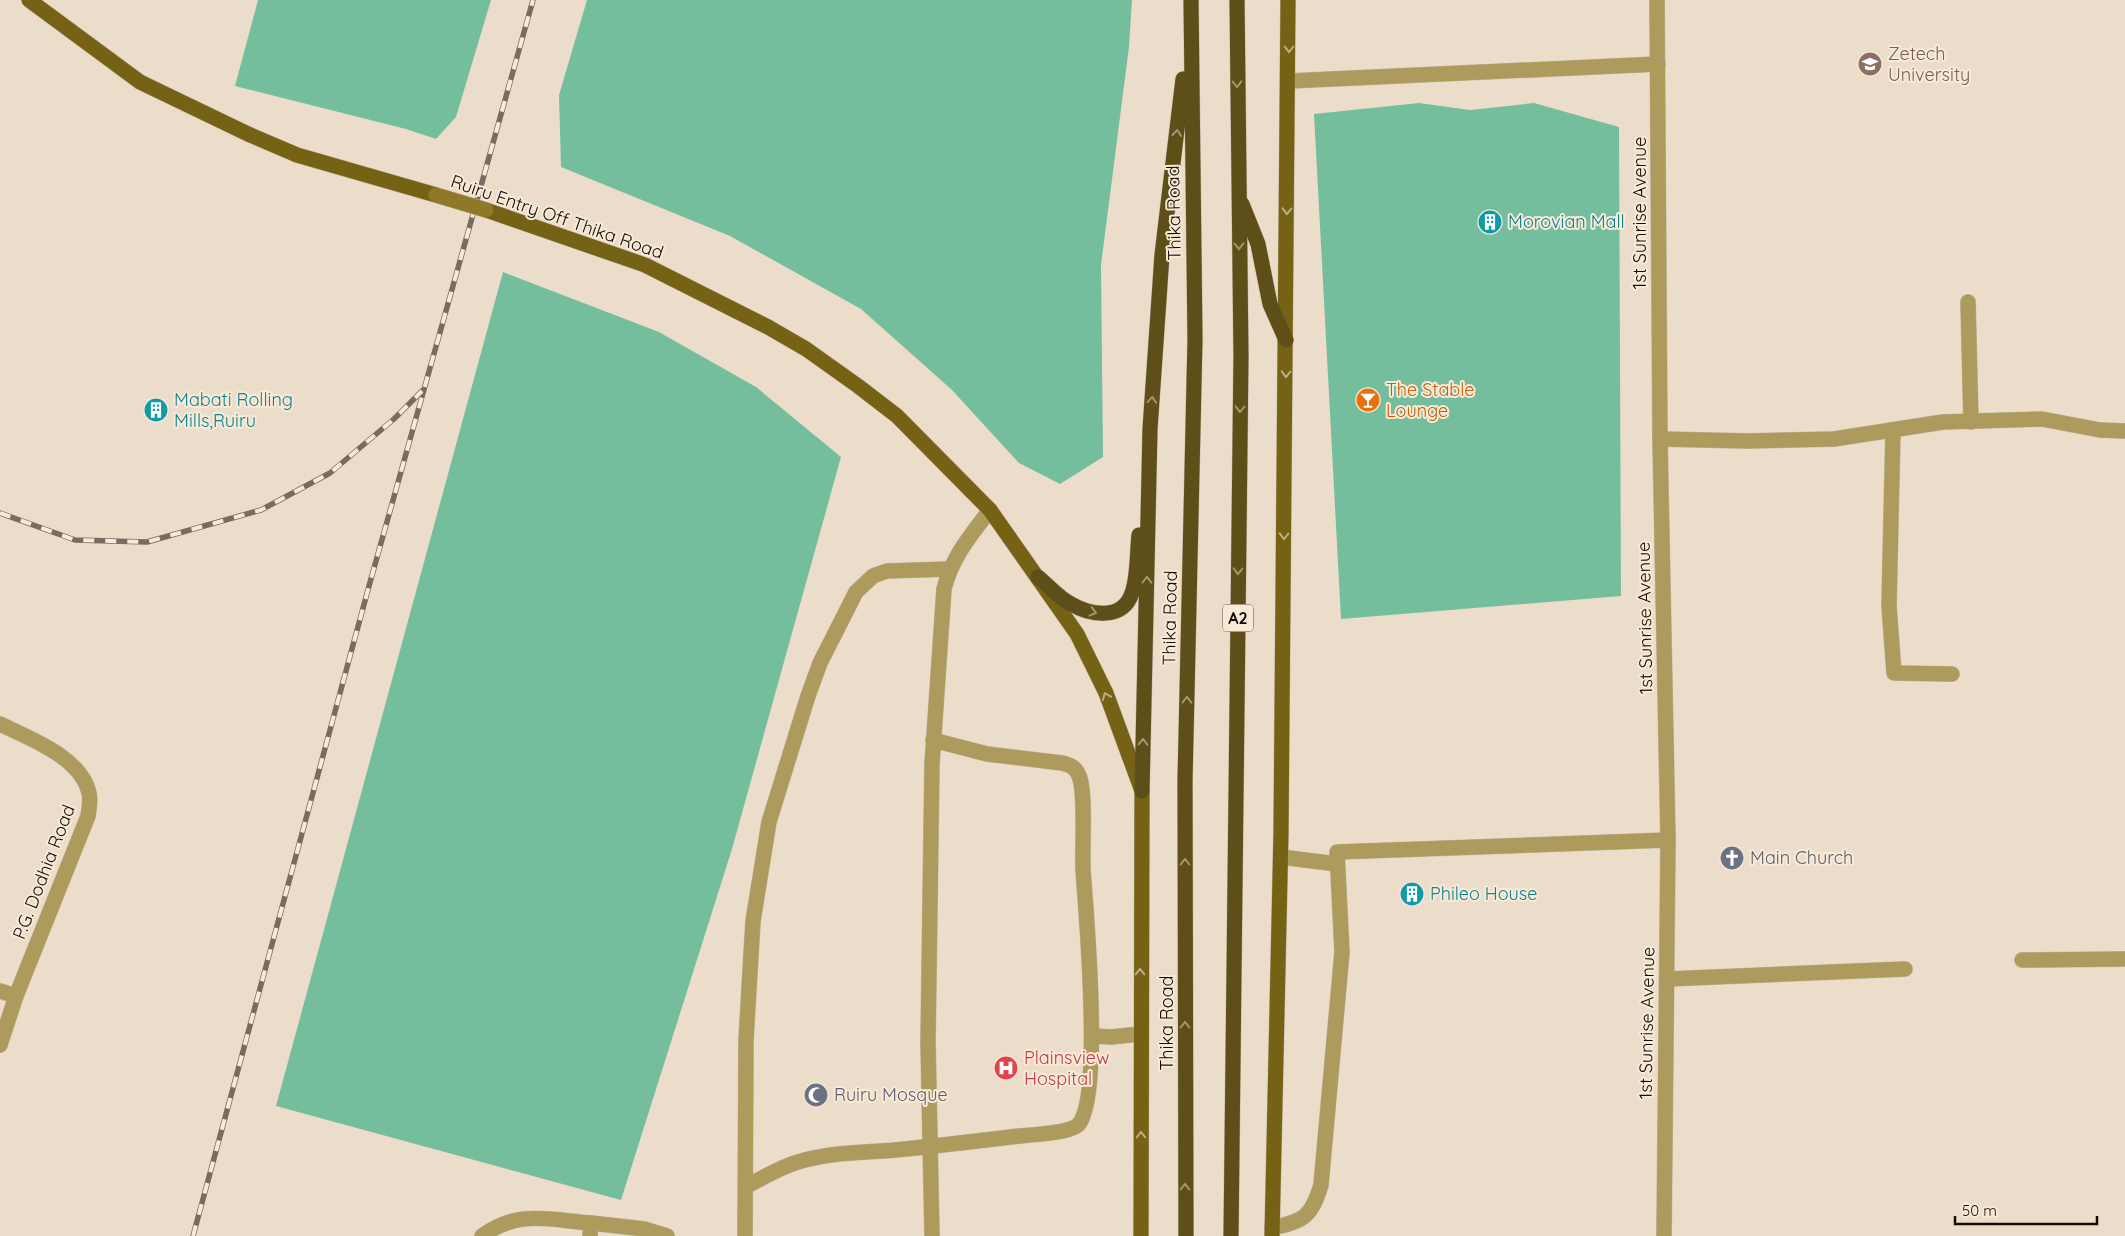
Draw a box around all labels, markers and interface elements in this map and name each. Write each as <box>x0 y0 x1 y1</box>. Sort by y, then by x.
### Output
place label: Zetech University <box>1888 42 1970 86</box>
one-way arrow <box>1284 45 1294 53</box>
school or university icon: Zetech University <box>1857 51 1883 77</box>
one-way arrow <box>1232 80 1243 88</box>
one-way arrow <box>1171 129 1182 137</box>
street label: 1st Sunrise Avenue <box>1628 137 1651 289</box>
street label: Thika Road <box>1161 165 1186 261</box>
street label: Ruiru Entry Off Thika Road <box>448 169 667 264</box>
one-way arrow <box>1282 207 1293 215</box>
building icon: Morovian Mall <box>1477 209 1503 235</box>
place label: Morovian Mall <box>1508 210 1625 233</box>
one-way arrow <box>1234 242 1244 250</box>
one-way arrow <box>1281 370 1291 378</box>
place label: The Stable Lounge <box>1386 378 1474 422</box>
bar icon: The Stable Lounge <box>1355 387 1381 413</box>
place label: Mabati Rolling Mills,Ruiru <box>174 388 293 432</box>
one-way arrow <box>1147 396 1158 404</box>
building icon: Mabati Rolling Mills,Ruiru <box>143 397 169 423</box>
one-way arrow <box>1235 405 1245 413</box>
one-way arrow <box>1279 532 1289 540</box>
street label: 1st Sunrise Avenue <box>1632 541 1657 695</box>
one-way arrow <box>1233 568 1243 575</box>
street label: Thika Road <box>1157 570 1182 666</box>
one-way arrow <box>1141 575 1152 583</box>
road number: A2 <box>1223 604 1253 632</box>
one-way arrow <box>1089 606 1098 617</box>
one-way arrow <box>1102 692 1113 701</box>
one-way arrow <box>1182 696 1192 704</box>
one-way arrow <box>1138 738 1148 746</box>
street label: P.G. Dodhia Road <box>7 801 80 942</box>
church icon: Main Church <box>1719 845 1745 871</box>
place label: Main Church <box>1750 846 1853 869</box>
one-way arrow <box>1180 858 1190 866</box>
building icon: Phileo House <box>1399 881 1425 907</box>
place label: Phileo House <box>1430 882 1537 905</box>
street label: 1st Sunrise Avenue <box>1634 946 1659 1100</box>
one-way arrow <box>1135 968 1145 976</box>
street label: Thika Road <box>1155 976 1178 1071</box>
one-way arrow <box>1180 1021 1190 1028</box>
place label: Plainsview Hospital <box>1024 1046 1110 1090</box>
hospital icon: Plainsview Hospital <box>993 1055 1019 1081</box>
mosque icon: Ruiru Mosque <box>803 1082 829 1108</box>
place label: Ruiru Mosque <box>834 1083 948 1106</box>
one-way arrow <box>1136 1131 1146 1138</box>
one-way arrow <box>1180 1183 1190 1191</box>
scale bar <box>1955 1194 2098 1226</box>
text: 50 m <box>1962 1201 1997 1220</box>

